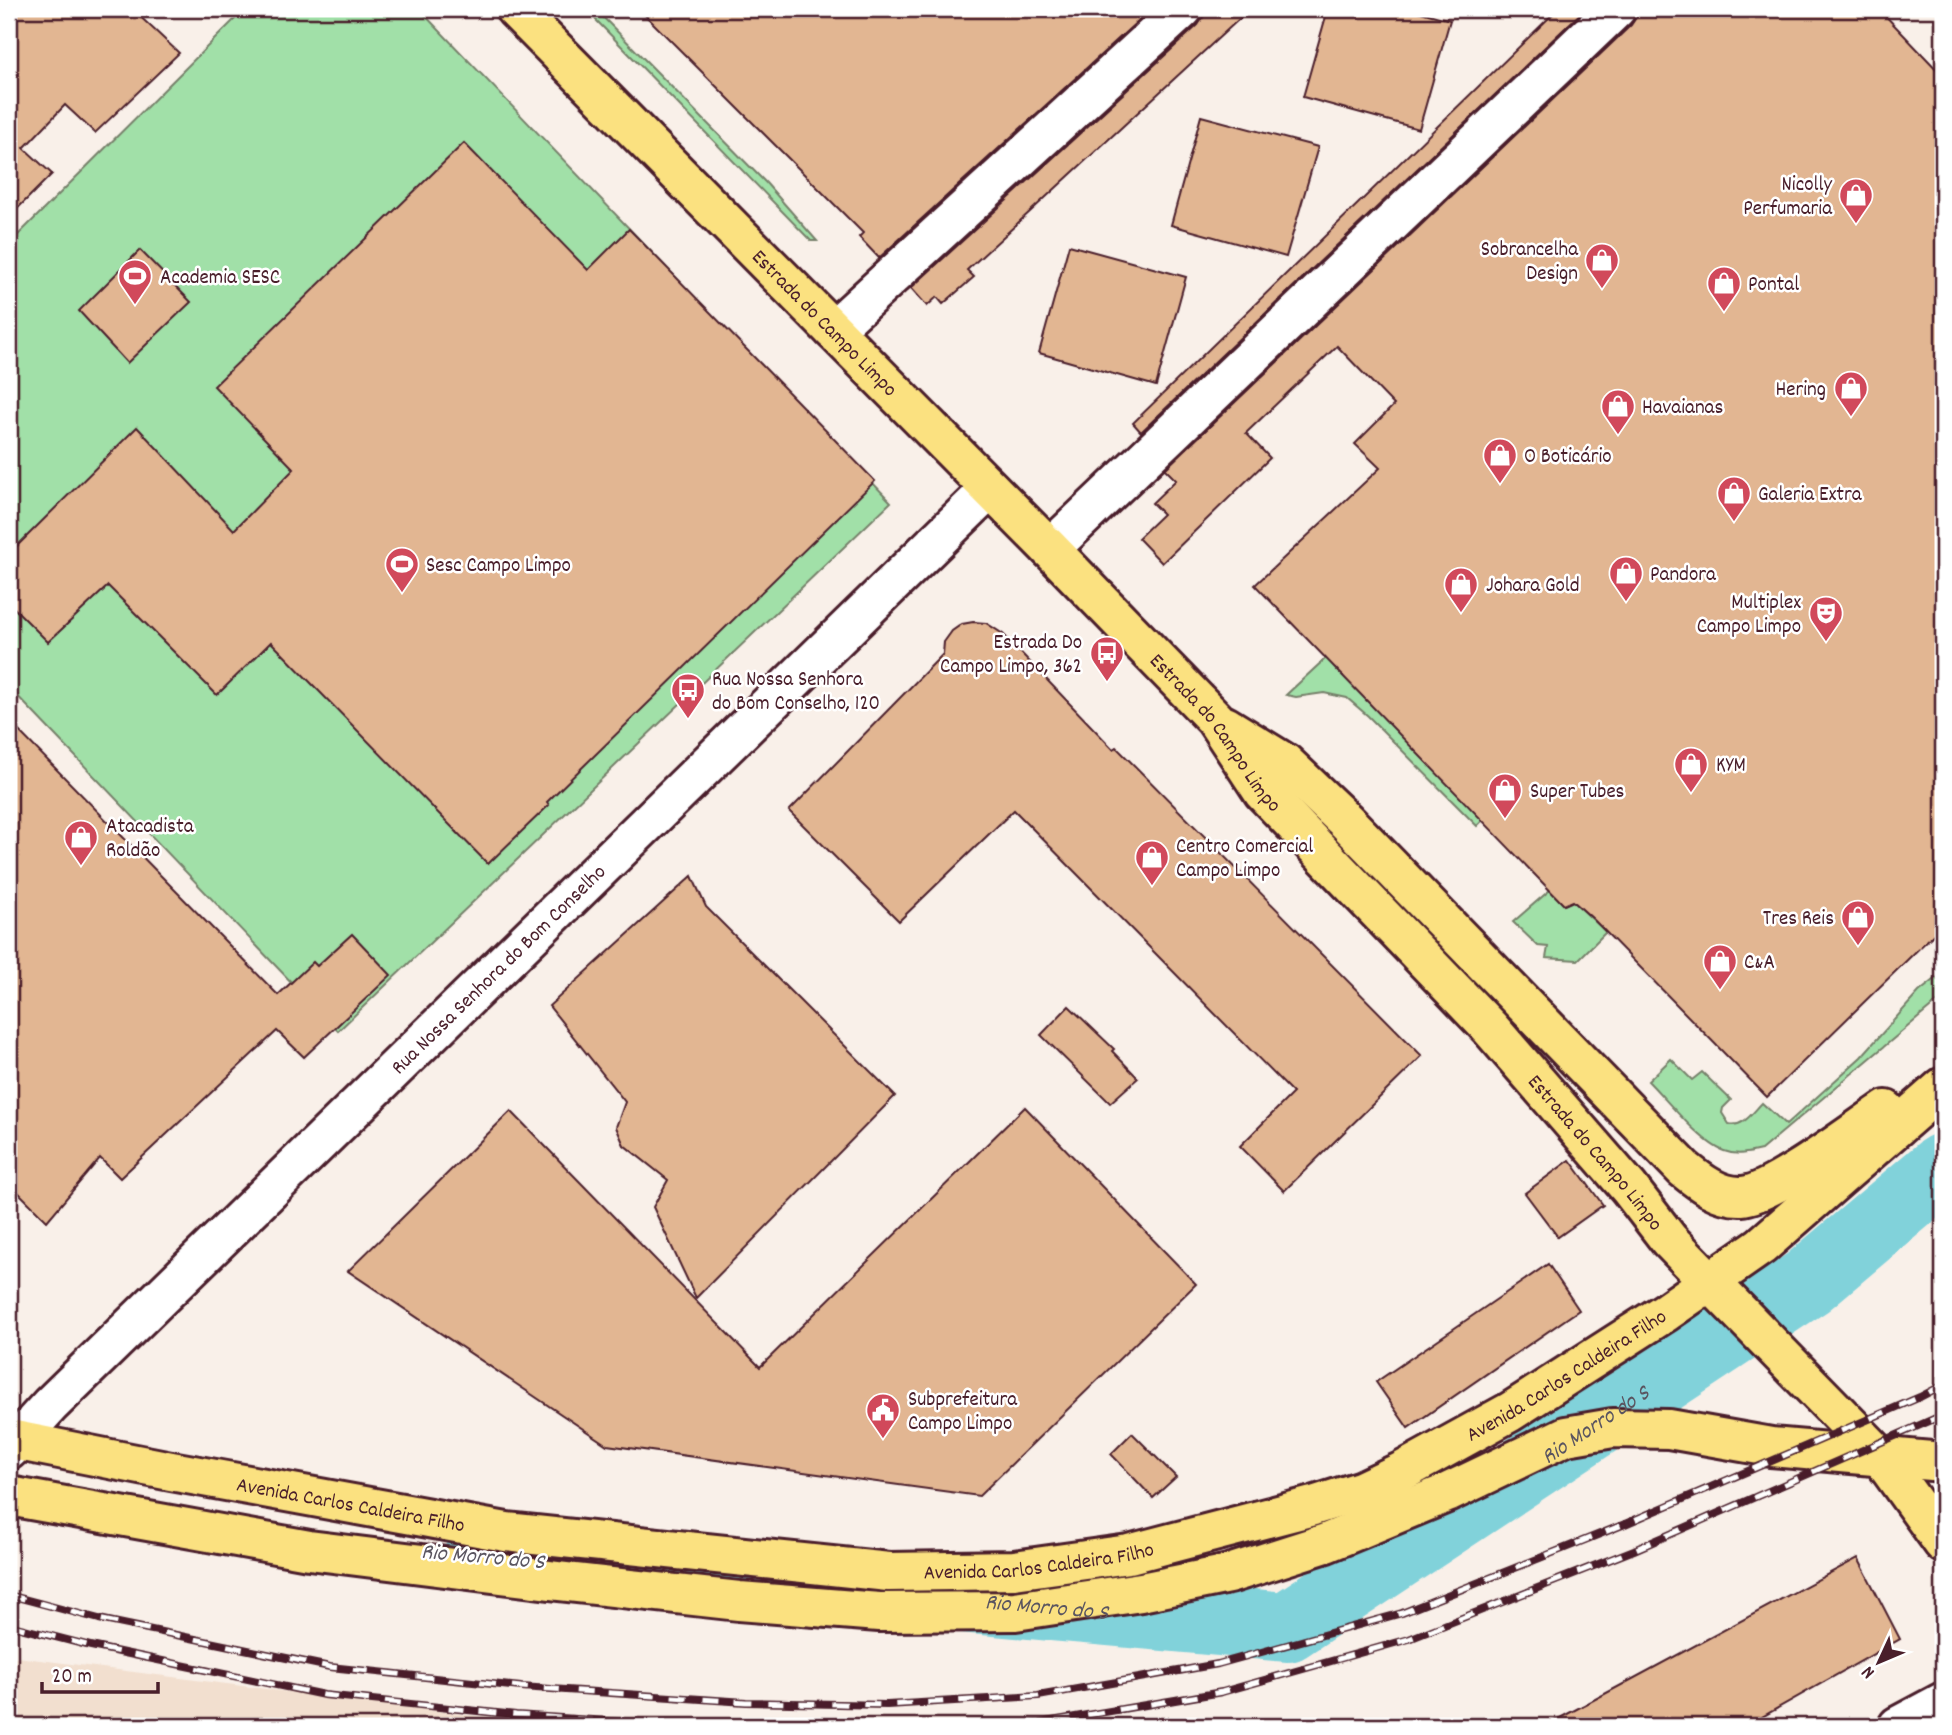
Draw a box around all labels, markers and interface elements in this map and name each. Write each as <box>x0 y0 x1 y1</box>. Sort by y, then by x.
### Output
place label: Nicolly Perfumaria <box>1743 171 1833 225</box>
shop icon: Nicolly Perfumaria <box>1837 176 1875 225</box>
place label: Sobrancelha Design <box>1481 236 1579 290</box>
shop icon: Sobrancelha Design <box>1583 241 1621 290</box>
street label: Estrada do Campo Limpo <box>743 244 903 405</box>
sports icon: Academia SESC <box>116 257 154 306</box>
place label: Academia SESC <box>160 264 280 294</box>
shop icon: Pontal <box>1705 264 1743 313</box>
place label: Pontal <box>1748 271 1799 301</box>
shop icon: Hering <box>1832 369 1870 418</box>
place label: Hering <box>1775 376 1826 406</box>
shop icon: Havaianas <box>1599 387 1637 436</box>
place label: Havaianas <box>1642 394 1723 424</box>
shop icon: O Boticário <box>1481 436 1519 485</box>
place label: O Boticário <box>1524 443 1612 473</box>
shop icon: Galeria Extra <box>1715 474 1753 523</box>
place label: Galeria Extra <box>1758 481 1863 511</box>
sports icon: Sesc Campo Limpo <box>383 545 421 594</box>
place label: Sesc Campo Limpo <box>426 552 571 582</box>
shop icon: Pandora <box>1607 554 1645 603</box>
place label: Pandora <box>1650 561 1717 591</box>
shop icon: Johara Gold <box>1442 565 1480 614</box>
place label: Johara Gold <box>1486 572 1580 602</box>
place label: Multiplex Campo Limpo <box>1697 589 1801 643</box>
theatre icon: Multiplex Campo Limpo <box>1807 594 1845 643</box>
place label: Estrada Do Campo Limpo, 362 <box>940 629 1082 683</box>
bus stop icon: Estrada Do Campo Limpo, 362 <box>1088 634 1126 683</box>
street label: Estrada do Campo Limpo <box>1141 648 1287 820</box>
place label: Rua Nossa Senhora do Bom Conselho, 120 <box>712 666 880 720</box>
bus stop icon: Rua Nossa Senhora do Bom Conselho, 120 <box>669 671 707 720</box>
shop icon: KYM <box>1672 745 1710 794</box>
place label: KYM <box>1716 752 1746 782</box>
shop icon: Super Tubes <box>1486 771 1524 820</box>
place label: Super Tubes <box>1530 778 1624 808</box>
place label: Atacadista Roldão <box>106 813 195 867</box>
shop icon: Atacadista Roldão <box>62 818 100 867</box>
place label: Centro Comercial Campo Limpo <box>1176 833 1313 887</box>
shop icon: Centro Comercial Campo Limpo <box>1133 838 1171 887</box>
street label: Rua Nossa Senhora do Bom Conselho <box>386 859 614 1083</box>
shop icon: Tres Reis <box>1839 898 1877 947</box>
place label: Tres Reis <box>1763 905 1834 935</box>
shop icon: C&A <box>1701 942 1739 991</box>
place label: C&A <box>1744 949 1775 979</box>
street label: Estrada do Campo Limpo <box>1519 1069 1669 1238</box>
street label: Avenida Carlos Caldeira Filho <box>1462 1303 1674 1451</box>
water label: Rio Morro do S <box>1536 1378 1658 1474</box>
place label: Subprefeitura Campo Limpo <box>908 1386 1018 1440</box>
public building icon: Subprefeitura Campo Limpo <box>864 1391 902 1440</box>
street label: Avenida Carlos Caldeira Filho <box>234 1471 467 1542</box>
street label: Avenida Carlos Caldeira Filho <box>923 1536 1158 1589</box>
water label: Rio Morro do S <box>420 1537 547 1580</box>
water label: Rio Morro do S <box>983 1587 1110 1631</box>
north arrow <box>1843 1626 1913 1696</box>
scale bar <box>42 1651 158 1695</box>
text: N <box>1856 1659 1882 1684</box>
text: 20 m <box>52 1663 92 1693</box>

